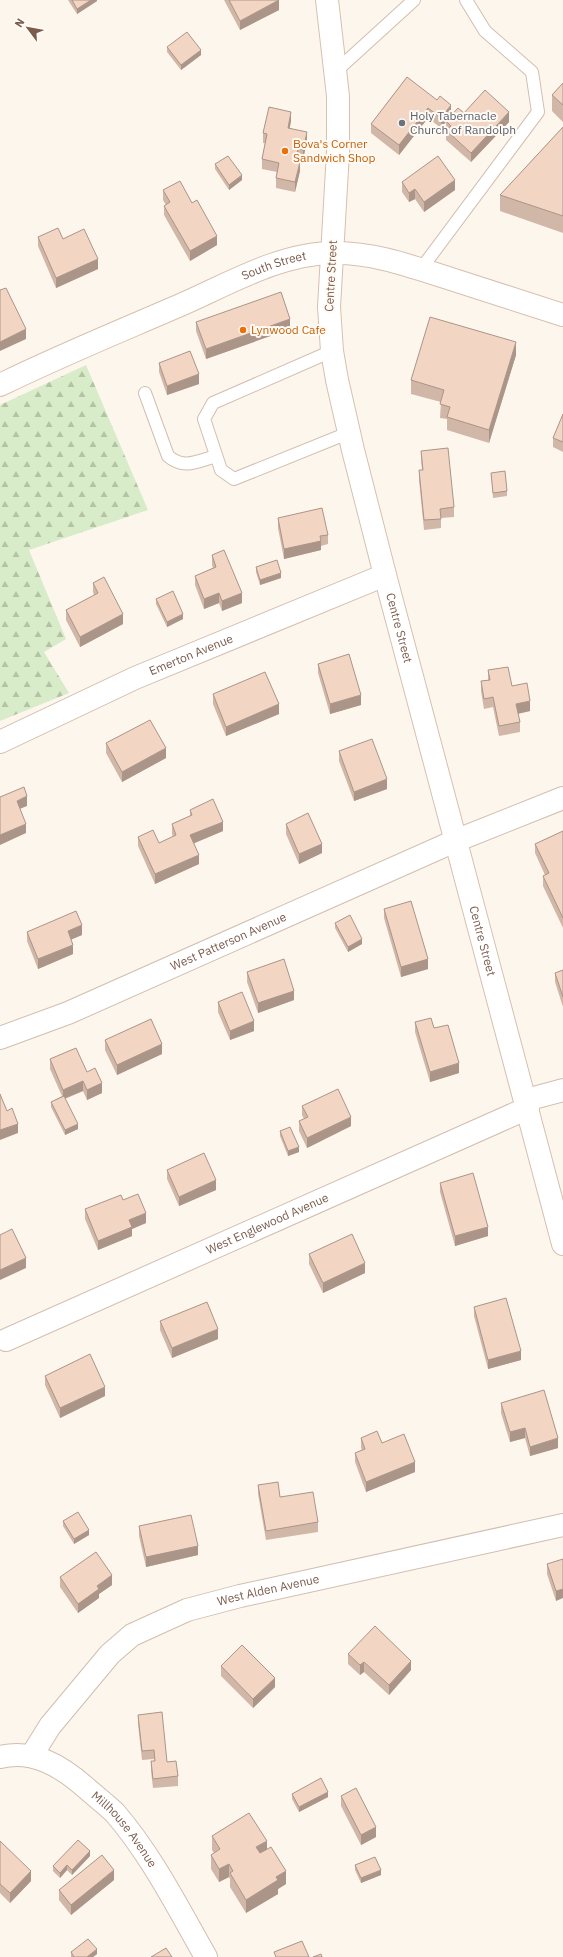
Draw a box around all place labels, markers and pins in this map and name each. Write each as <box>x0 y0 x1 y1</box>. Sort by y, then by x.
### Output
place label: Holy Tabernacle Church of Randolph <box>410 108 516 137</box>
marker: Holy Tabernacle Church of Randolph <box>397 118 407 128</box>
place label: Bova's Corner Sandwich Shop <box>293 136 376 165</box>
marker: Bova's Corner Sandwich Shop <box>280 146 290 156</box>
place label: Lynwood Cafe <box>251 322 326 337</box>
marker: Lynwood Cafe <box>238 325 248 335</box>

